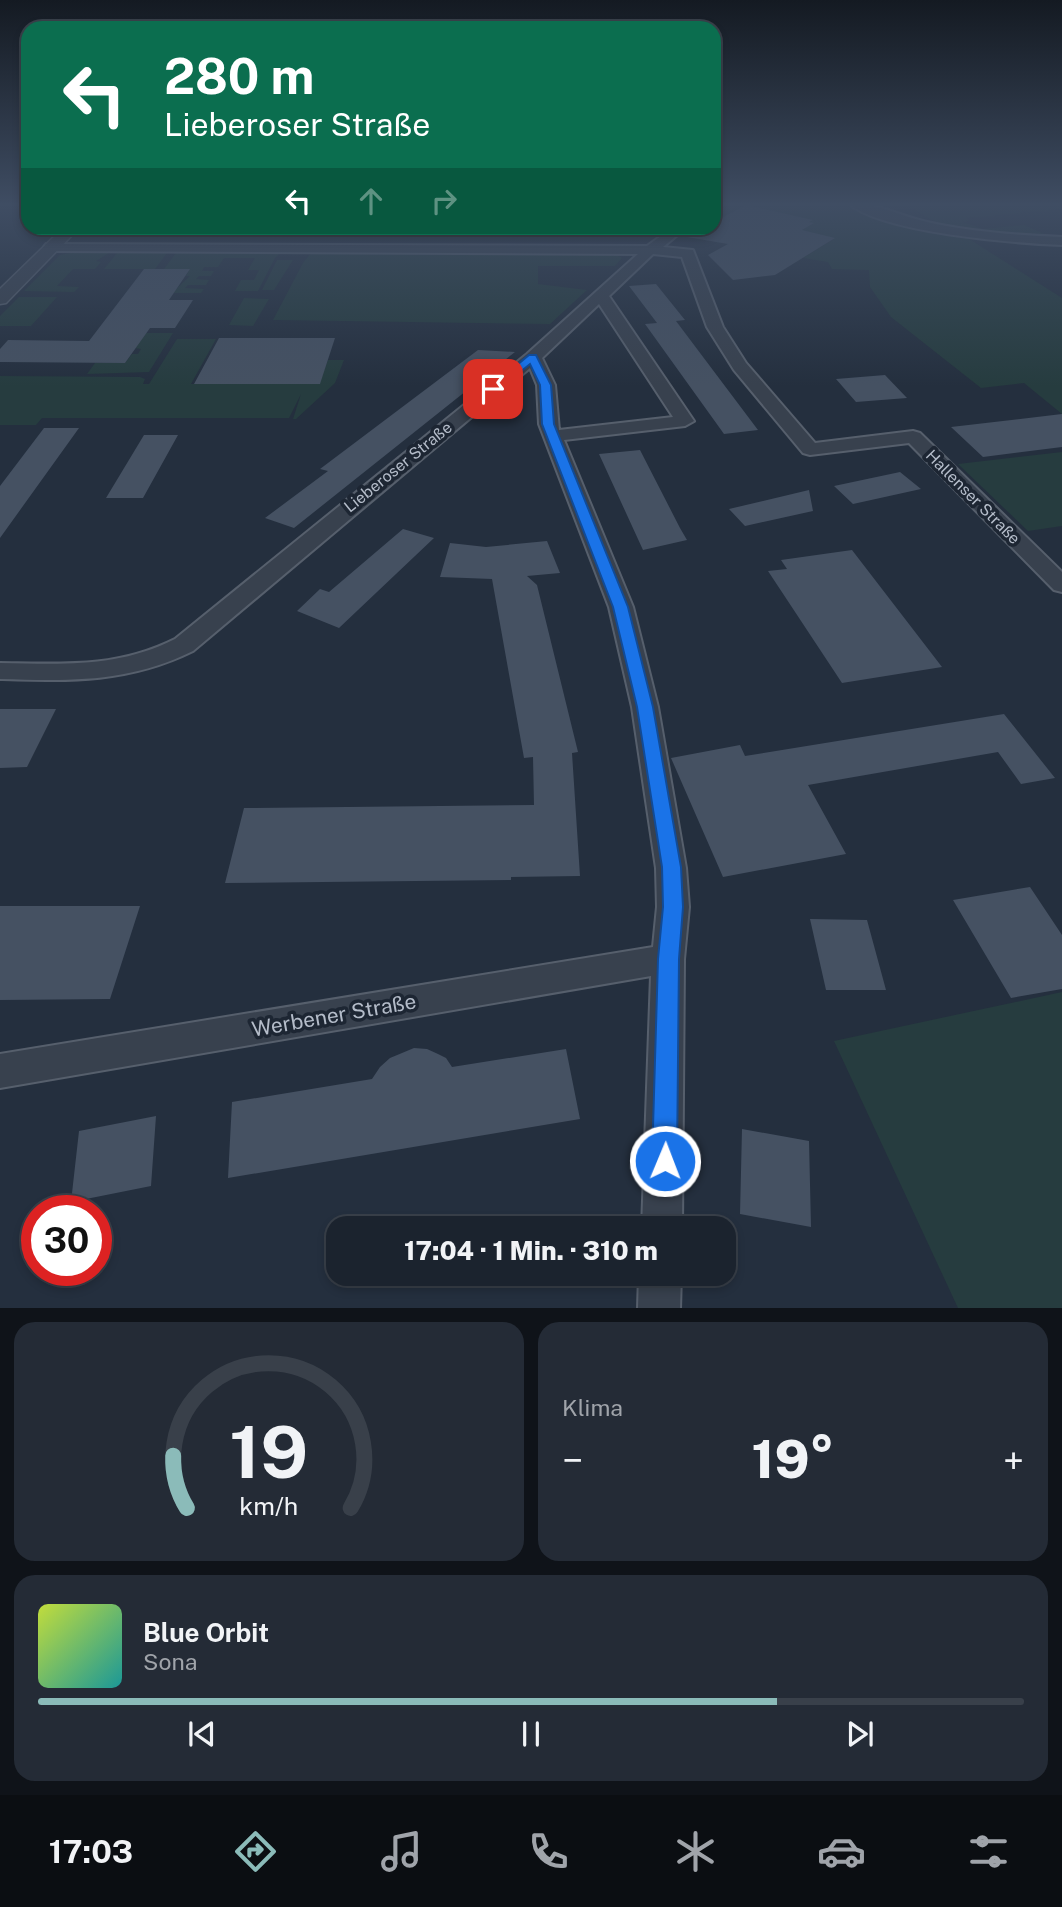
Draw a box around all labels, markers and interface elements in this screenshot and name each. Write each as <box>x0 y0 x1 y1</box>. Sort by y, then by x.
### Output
text: 280 m <box>164 47 314 105</box>
icon: left <box>49 49 140 140</box>
text: Lieberoser Straße <box>164 106 430 143</box>
icon: left <box>279 182 317 220</box>
icon: ahead <box>352 182 390 220</box>
icon: right <box>425 182 463 220</box>
pin <box>463 359 523 419</box>
icon: arrive <box>474 370 512 408</box>
street label: Lieberoser Straße <box>340 418 456 516</box>
street label: Hallenser Straße <box>922 446 1024 548</box>
street label: Werbener Straße <box>250 988 418 1042</box>
position arrow <box>628 1124 702 1198</box>
speed limit sign: 30 <box>21 1195 112 1286</box>
text: 17:04 · 1 Min. · 310 m <box>404 1235 658 1266</box>
text: Klima <box>562 1394 623 1421</box>
text: 19 <box>229 1409 309 1494</box>
text: 19° <box>752 1429 834 1490</box>
text: − <box>562 1438 583 1483</box>
text: + <box>1003 1438 1024 1483</box>
text: km/h <box>240 1490 298 1520</box>
text: Blue Orbit <box>143 1617 269 1648</box>
text: Sona <box>143 1648 197 1675</box>
icon: previous <box>183 1715 221 1753</box>
icon: pause <box>512 1715 550 1753</box>
icon: next <box>841 1715 879 1753</box>
icon: directions <box>231 1827 280 1876</box>
icon: music <box>377 1827 426 1876</box>
icon: phone <box>524 1827 573 1876</box>
icon: climate <box>671 1827 720 1876</box>
icon: car <box>817 1827 866 1876</box>
icon: filters <box>964 1827 1013 1876</box>
text: 17:03 <box>49 1833 133 1870</box>

